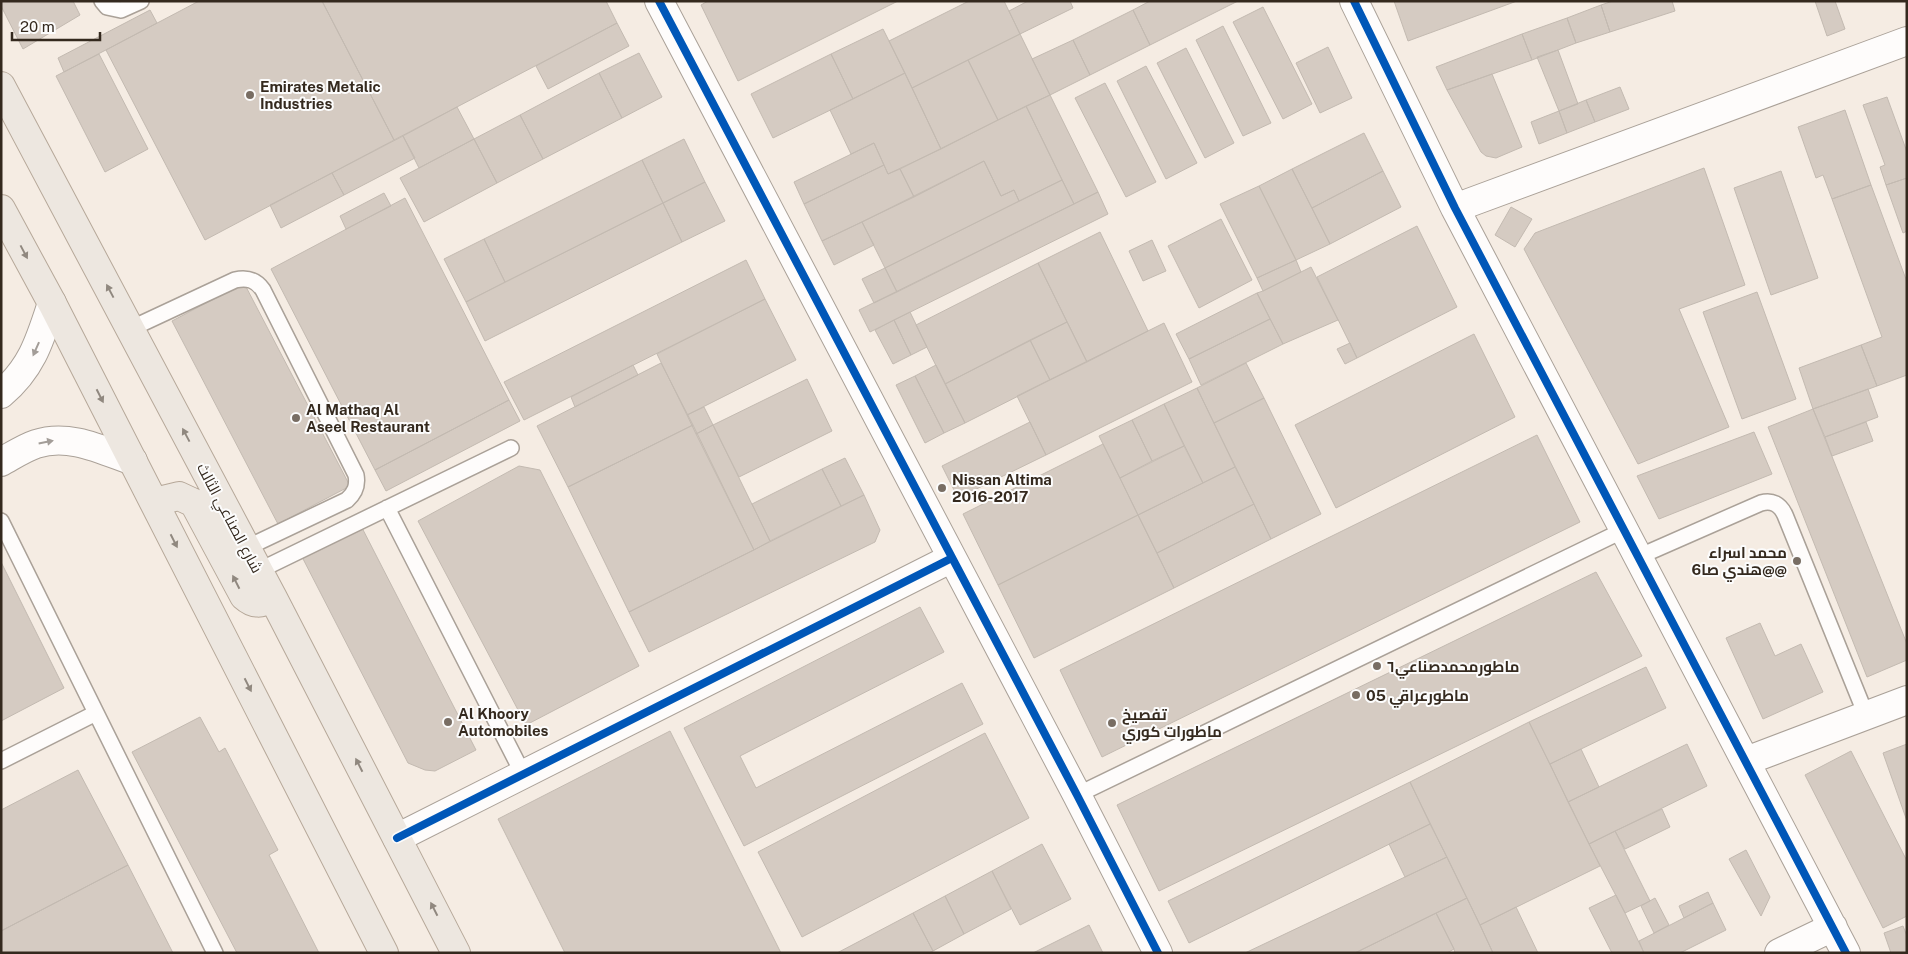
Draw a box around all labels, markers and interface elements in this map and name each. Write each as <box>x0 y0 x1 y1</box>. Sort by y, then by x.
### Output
scale bar <box>12 10 100 42</box>
text: 20 m <box>20 18 55 35</box>
place label: Emirates Metalic Industries <box>260 78 381 112</box>
marker: Emirates Metalic Industries <box>244 89 256 101</box>
one-way arrow <box>20 245 29 259</box>
one-way arrow <box>106 285 115 298</box>
one-way arrow <box>32 342 40 356</box>
one-way arrow <box>96 389 104 403</box>
place label: Al Mathaq Al Aseel Restaurant <box>306 401 430 435</box>
marker: Al Mathaq Al Aseel Restaurant <box>290 412 302 424</box>
one-way arrow <box>182 428 190 442</box>
one-way arrow <box>38 438 54 446</box>
street label: شارع الصناعي الثالث <box>190 460 266 578</box>
place label: Nissan Altima 2016-2017 <box>952 471 1052 505</box>
marker: Nissan Altima 2016-2017 <box>936 482 948 494</box>
one-way arrow <box>170 533 178 548</box>
place label: محمد اسراء هندي صا6@@ <box>1691 544 1787 582</box>
marker: محمد اسراء هندي صا6@@ <box>1791 555 1803 567</box>
one-way arrow <box>232 575 240 589</box>
place label: ماطورمحمدصناعي٦ <box>1387 658 1519 679</box>
marker: ماطورمحمدصناعي٦ <box>1371 660 1383 672</box>
one-way arrow <box>244 678 252 693</box>
place label: ماطورعراقي 05 <box>1366 687 1469 708</box>
marker: ماطورعراقي 05 <box>1350 689 1362 701</box>
place label: Al Khoory Automobiles <box>458 705 549 739</box>
place label: تفصيخ ماطورات كوري <box>1122 706 1222 744</box>
marker: Al Khoory Automobiles <box>442 716 454 728</box>
marker: تفصيخ ماطورات كوري <box>1106 717 1118 729</box>
one-way arrow <box>355 758 363 772</box>
one-way arrow <box>430 902 438 917</box>

